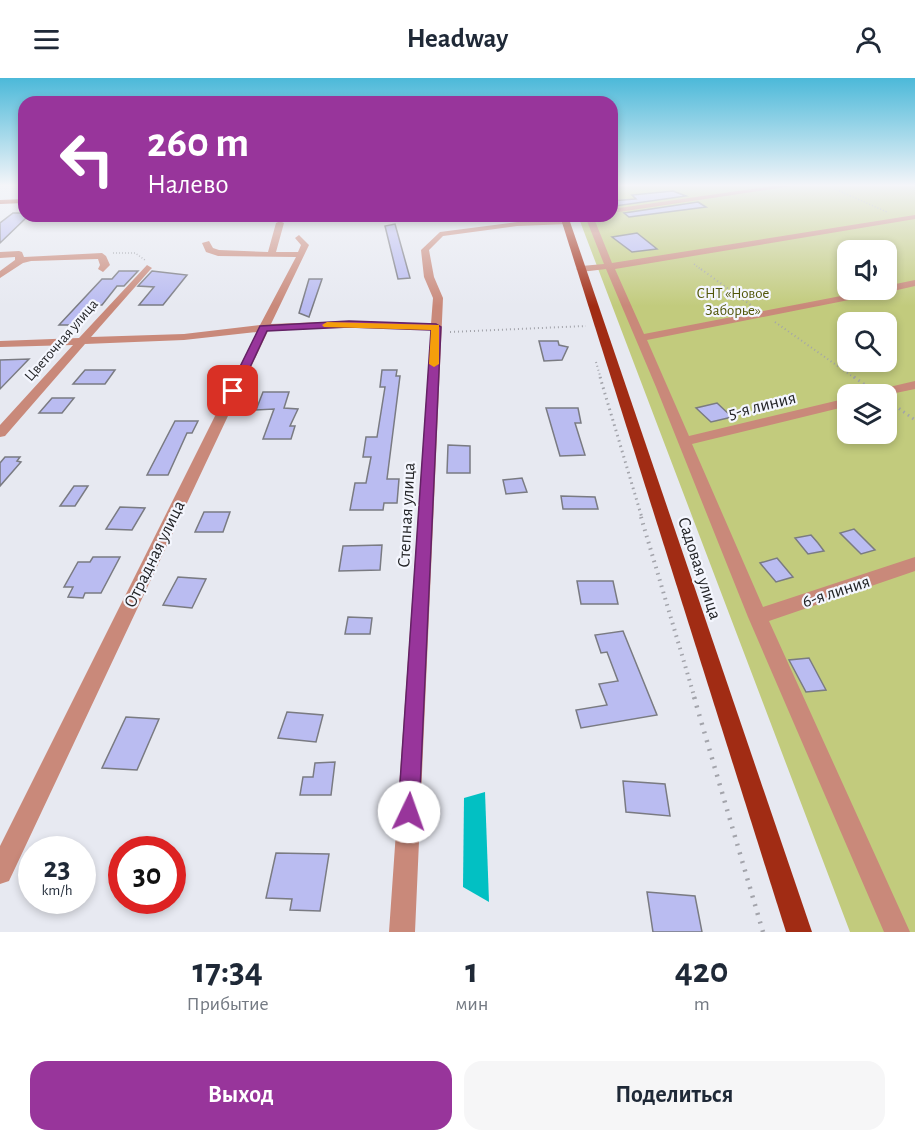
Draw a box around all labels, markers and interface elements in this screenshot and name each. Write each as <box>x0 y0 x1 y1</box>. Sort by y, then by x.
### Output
icon: menu <box>30 23 63 56</box>
icon: person <box>852 23 885 56</box>
text: Headway <box>407 25 508 52</box>
icon: left <box>48 120 126 198</box>
text: 260 m <box>147 122 249 164</box>
text: Налево <box>147 171 229 198</box>
map controls <box>837 240 897 444</box>
button: sound <box>837 240 897 300</box>
park label: СНТ «Новое Заборье» <box>697 286 770 318</box>
street label: Цветочная улица <box>22 296 101 384</box>
button: search <box>837 312 897 372</box>
pin <box>207 365 258 416</box>
icon: arrive <box>216 374 249 407</box>
button: layers <box>837 384 897 444</box>
street label: 5-я линия <box>727 389 798 423</box>
street label: Степная улица <box>395 462 419 568</box>
street label: Отрадная улица <box>121 498 189 611</box>
street label: Садовая улица <box>674 515 724 622</box>
street label: 6-я линия <box>800 573 872 611</box>
position arrow <box>377 780 441 844</box>
speed limit sign: 30 <box>108 836 186 914</box>
text: 23 <box>43 853 71 883</box>
text: km/h <box>42 883 72 898</box>
text: 17:34 <box>192 953 263 989</box>
text: 1 <box>465 953 478 989</box>
text: 420 <box>675 953 729 989</box>
text: Прибытие <box>186 994 269 1014</box>
text: мин <box>455 994 488 1014</box>
text: m <box>694 994 710 1014</box>
button: Выход <box>30 1061 452 1130</box>
button: Поделиться <box>464 1061 885 1130</box>

